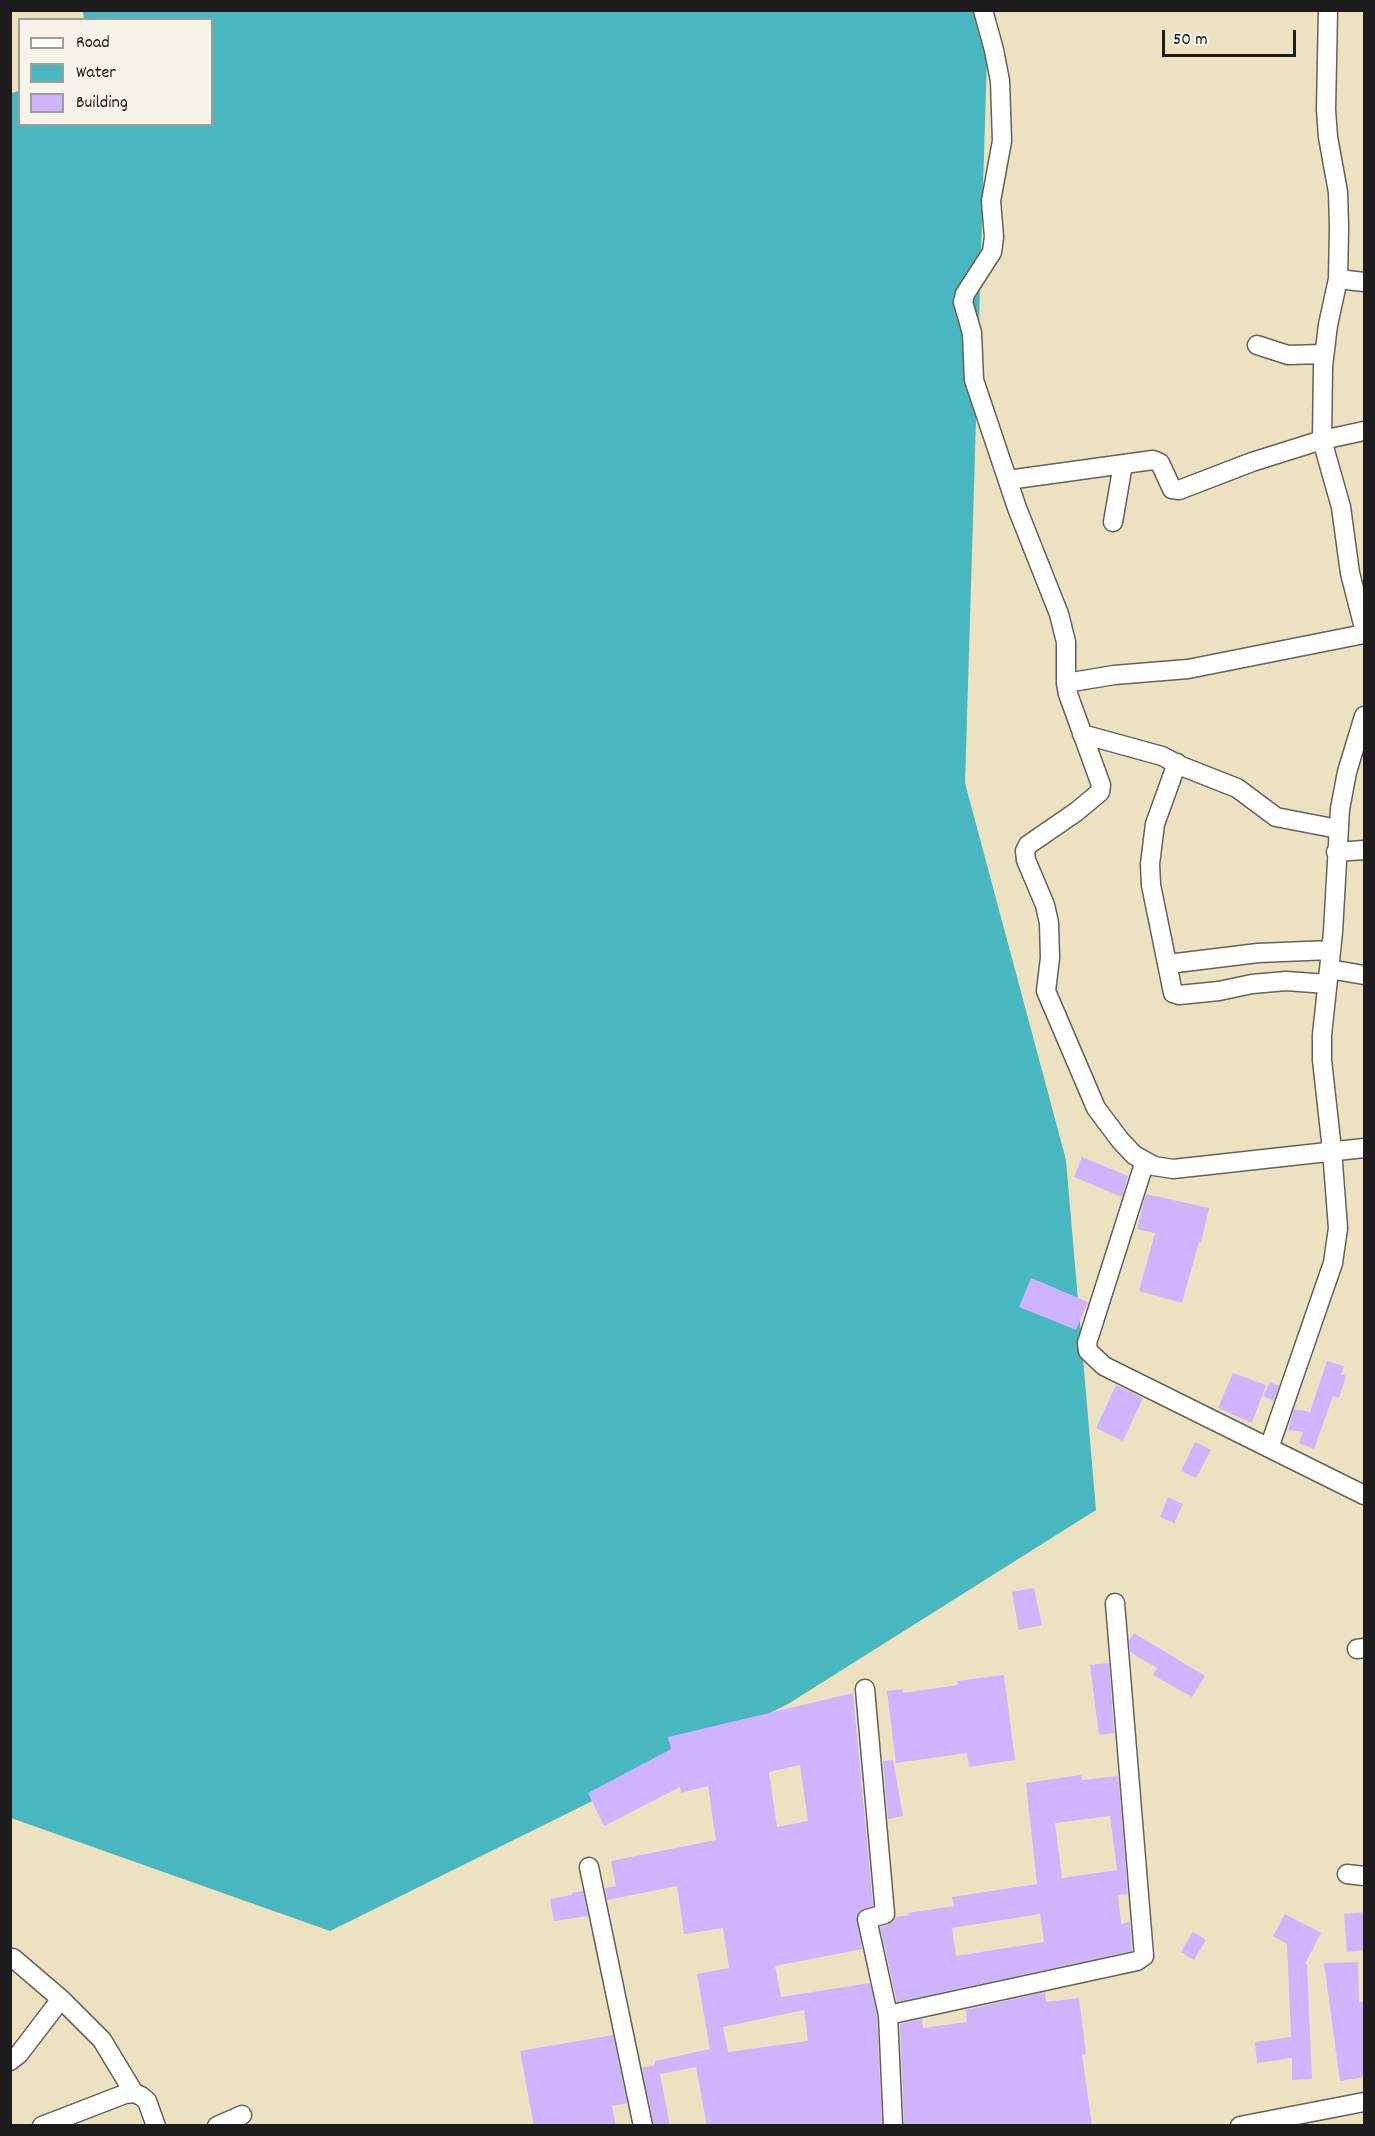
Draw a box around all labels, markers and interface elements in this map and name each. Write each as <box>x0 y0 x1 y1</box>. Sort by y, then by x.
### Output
legend <box>18 18 213 126</box>
scale bar <box>1165 18 1298 56</box>
text: 50 m <box>1173 28 1208 53</box>
text: Road <box>76 31 110 56</box>
text: Water <box>76 61 116 86</box>
text: Building <box>76 91 128 116</box>

